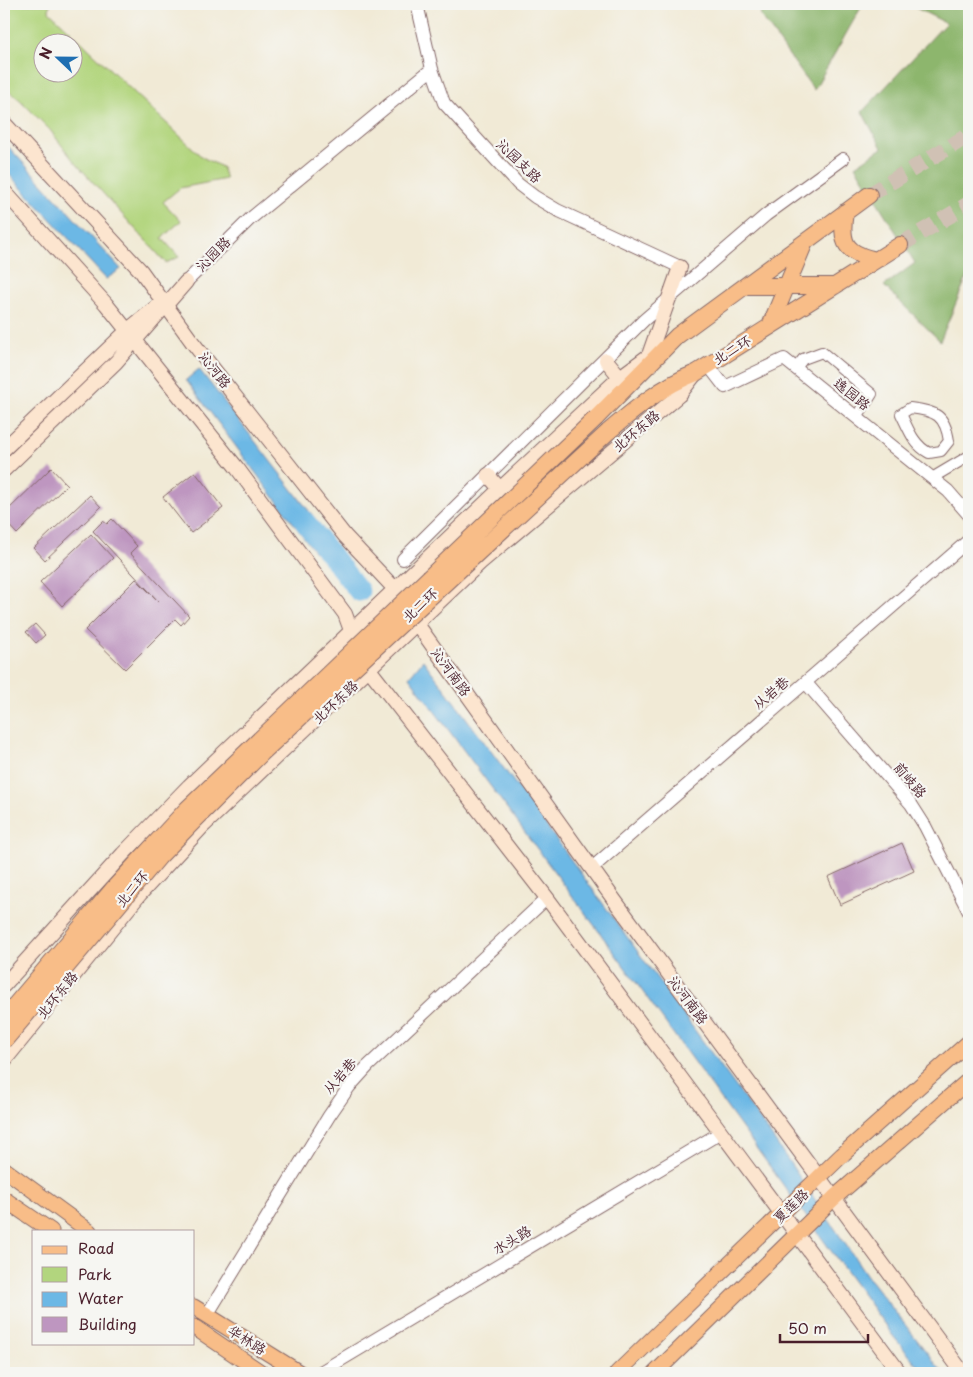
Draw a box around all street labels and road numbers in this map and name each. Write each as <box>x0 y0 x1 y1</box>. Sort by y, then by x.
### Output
street label: 沁园支路 <box>492 134 547 188</box>
street label: 沁园路 <box>190 231 235 276</box>
street label: 北二环 <box>708 330 755 370</box>
street label: 沁河路 <box>194 347 237 393</box>
street label: 逸园路 <box>829 372 875 415</box>
street label: 北环东路 <box>607 405 664 457</box>
street label: 北二环 <box>397 583 442 627</box>
street label: 沁河南路 <box>426 643 476 701</box>
street label: 从岩巷 <box>748 670 794 714</box>
street label: 北环东路 <box>307 675 362 728</box>
street label: 前岐路 <box>889 757 932 803</box>
street label: 北二环 <box>110 866 153 912</box>
street label: 北环东路 <box>31 966 82 1023</box>
street label: 沁河南路 <box>663 971 714 1028</box>
street label: 从岩巷 <box>318 1052 362 1099</box>
street label: 夏莲路 <box>768 1183 813 1228</box>
street label: 水头路 <box>488 1220 535 1259</box>
street label: 华林路 <box>224 1320 271 1360</box>

